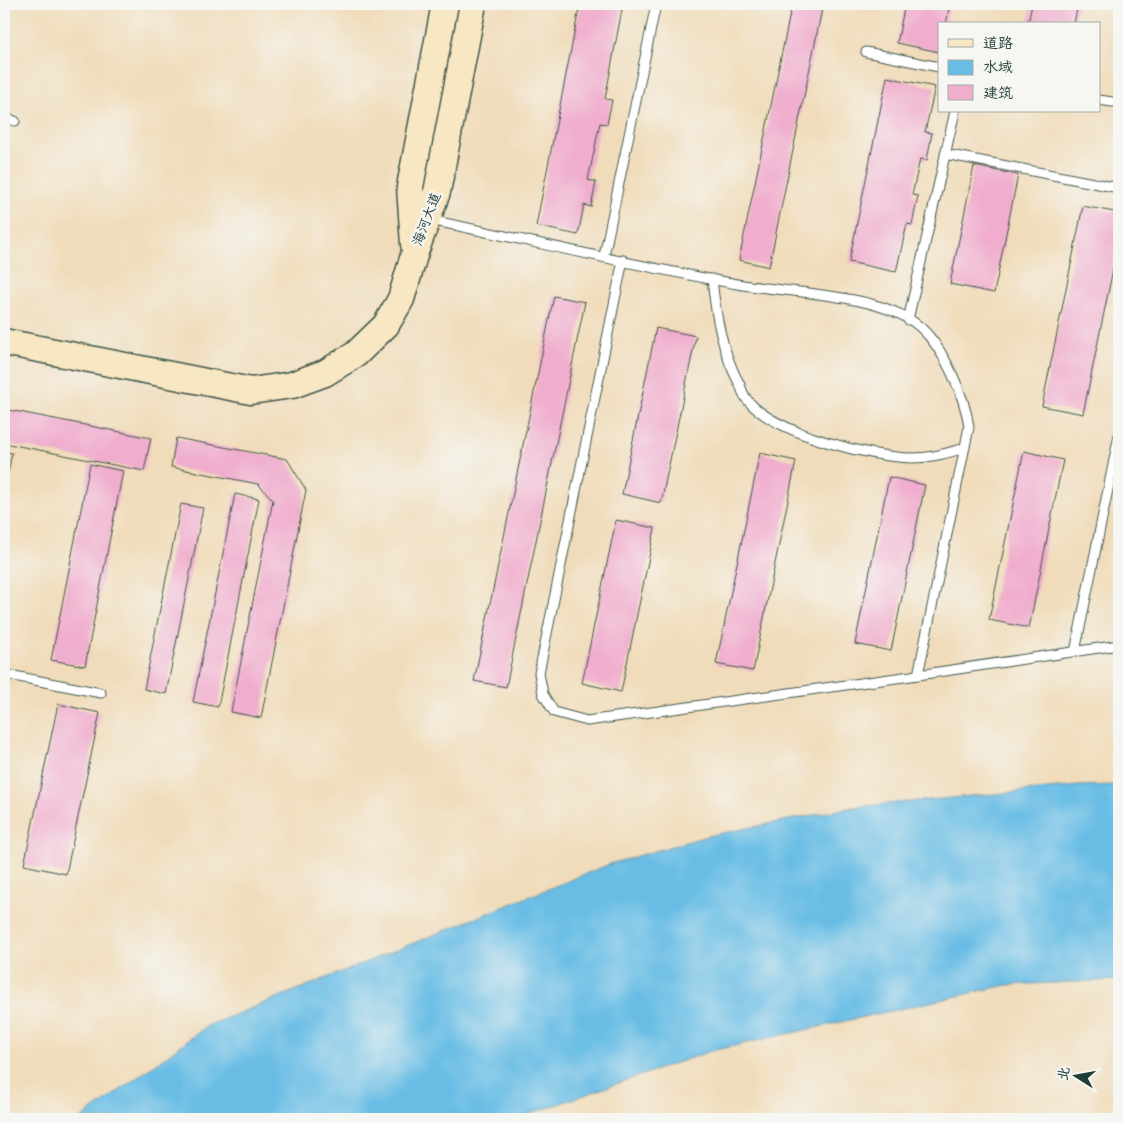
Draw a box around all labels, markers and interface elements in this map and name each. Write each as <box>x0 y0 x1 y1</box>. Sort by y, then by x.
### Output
legend <box>938 22 1100 112</box>
text: 道路 <box>983 33 1013 53</box>
text: 水域 <box>983 57 1013 77</box>
text: 建筑 <box>983 83 1013 103</box>
street label: 海河大道 <box>408 190 444 248</box>
north arrow <box>1050 1050 1100 1100</box>
text: 北 <box>1053 1065 1073 1082</box>

